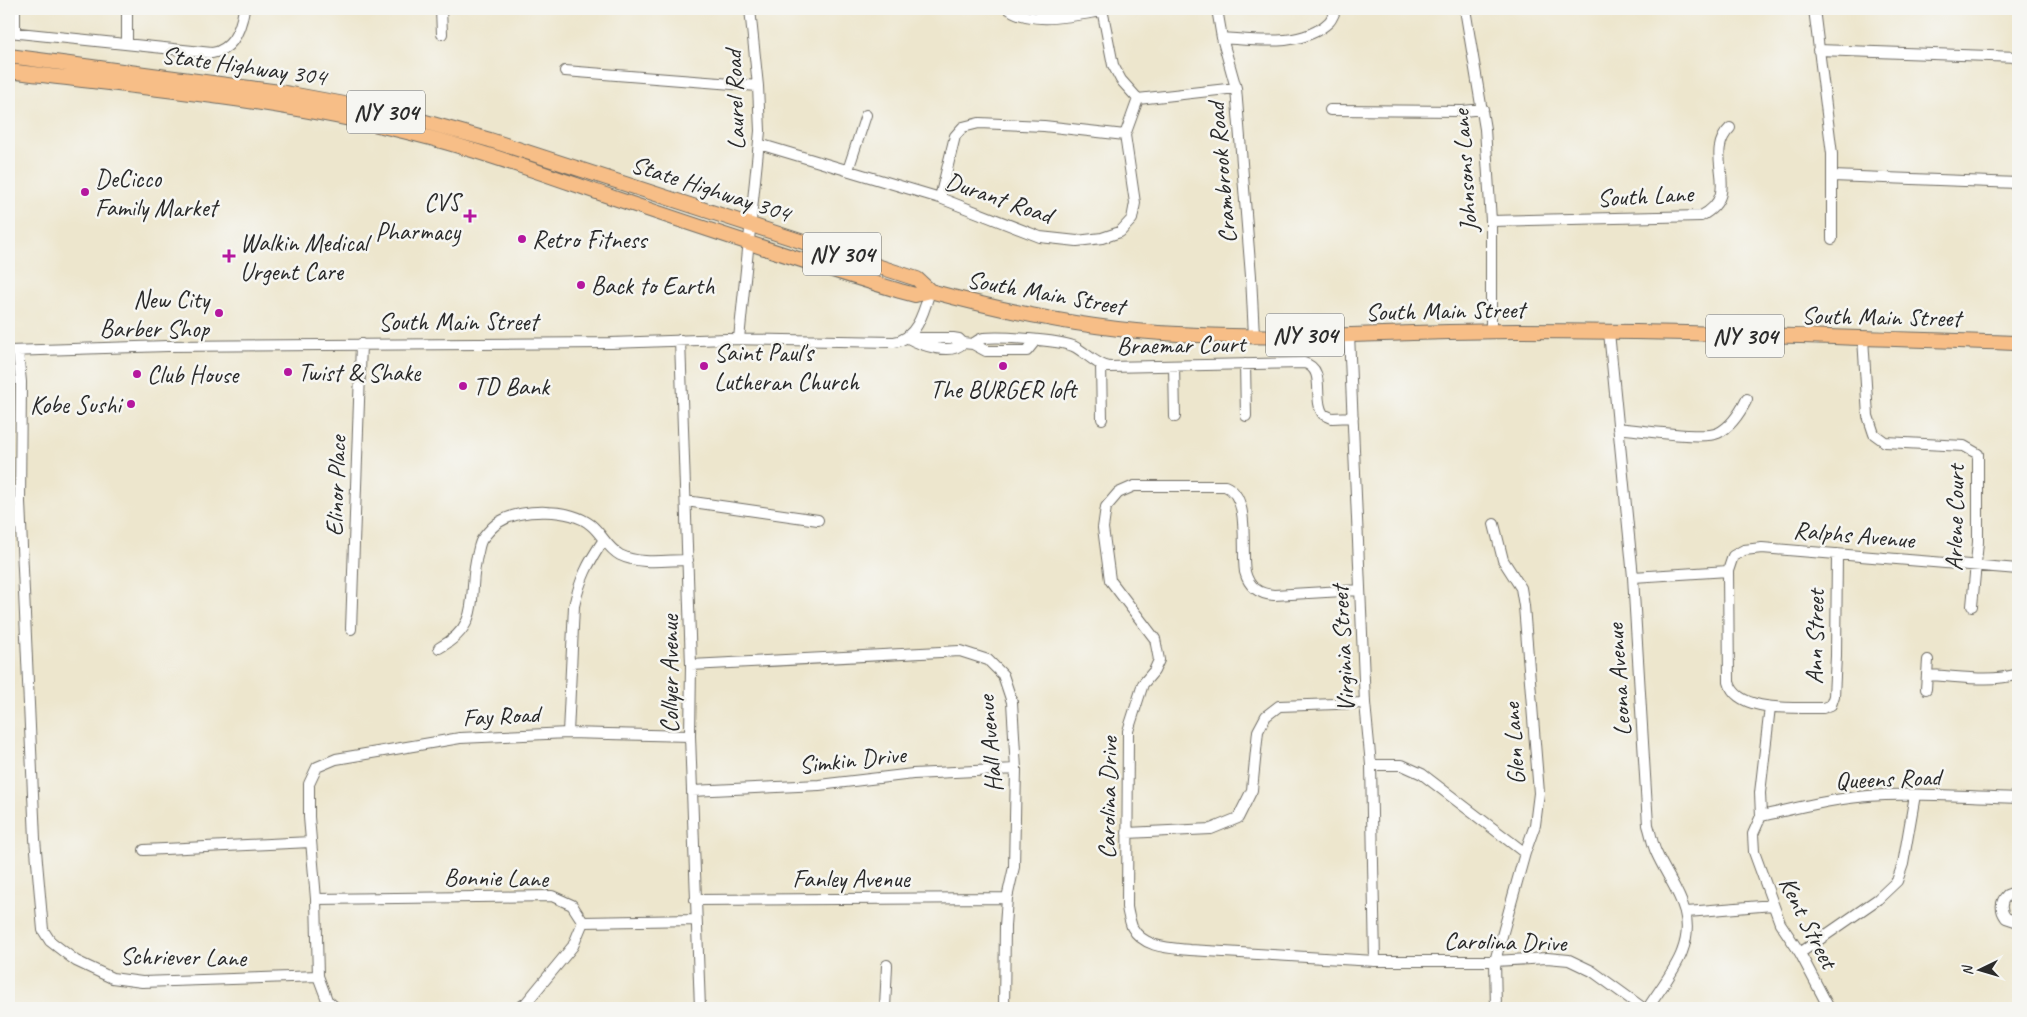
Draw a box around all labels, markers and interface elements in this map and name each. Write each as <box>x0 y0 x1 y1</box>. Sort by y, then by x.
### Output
street label: State Highway 304 <box>160 39 331 94</box>
street label: Laurel Road <box>717 46 753 151</box>
road number: NY 304 <box>347 90 425 134</box>
street label: Crambrook Road <box>1200 98 1244 245</box>
street label: Johnsons Lane <box>1445 107 1485 234</box>
street label: State Highway 304 <box>627 148 797 231</box>
place label: DeCicco Family Market <box>95 163 221 224</box>
street label: Durant Road <box>941 165 1060 233</box>
street label: South Lane <box>1596 177 1696 214</box>
marker: DeCicco Family Market <box>79 186 91 198</box>
place label: CVS Pharmacy <box>375 187 464 248</box>
marker: CVS Pharmacy <box>464 210 476 222</box>
place label: Retro Fitness <box>532 224 649 256</box>
place label: Walkin Medical Urgent Care <box>240 227 373 288</box>
road number: NY 304 <box>803 232 881 276</box>
marker: Retro Fitness <box>516 233 528 245</box>
marker: Walkin Medical Urgent Care <box>222 249 236 263</box>
street label: South Main Street <box>965 263 1131 323</box>
place label: Back to Earth <box>591 270 715 302</box>
marker: Back to Earth <box>575 279 587 291</box>
place label: New City Barber Shop <box>99 284 211 345</box>
street label: South Main Street <box>1365 294 1529 328</box>
street label: South Main Street <box>1801 300 1965 334</box>
street label: South Main Street <box>378 306 541 338</box>
marker: New City Barber Shop <box>213 307 225 319</box>
road number: NY 304 <box>1266 314 1344 356</box>
road number: NY 304 <box>1706 314 1784 358</box>
street label: Braemar Court <box>1116 328 1248 362</box>
place label: Saint Paul's Lutheran Church <box>714 337 860 398</box>
place label: Twist & Shake <box>298 357 422 389</box>
place label: Club House <box>147 359 240 391</box>
marker: Saint Paul's Lutheran Church <box>698 360 710 372</box>
marker: The BURGER loft <box>997 360 1009 372</box>
marker: Twist & Shake <box>282 366 294 378</box>
marker: Club House <box>131 368 143 380</box>
place label: TD Bank <box>473 371 551 403</box>
place label: The BURGER loft <box>930 374 1078 406</box>
marker: TD Bank <box>457 380 469 392</box>
place label: Kobe Sushi <box>30 389 124 421</box>
marker: Kobe Sushi <box>125 398 137 410</box>
street label: Elinor Place <box>318 433 354 537</box>
street label: Arlene Court <box>1938 462 1972 571</box>
street label: Ralphs Avenue <box>1792 514 1918 556</box>
street label: Virginia Street <box>1324 581 1362 713</box>
street label: Ann Street <box>1798 587 1832 685</box>
street label: Collyer Avenue <box>654 613 686 733</box>
street label: Leona Avenue <box>1599 621 1639 737</box>
street label: Hall Avenue <box>970 692 1010 794</box>
street label: Fay Road <box>462 698 544 734</box>
street label: Glen Lane <box>1495 700 1533 786</box>
street label: Carolina Drive <box>1091 735 1125 860</box>
street label: Simkin Drive <box>797 738 909 782</box>
street label: Queens Road <box>1835 761 1945 797</box>
street label: Bonnie Lane <box>444 861 550 895</box>
street label: Fanley Avenue <box>792 863 911 895</box>
street label: Kent Street <box>1771 871 1846 976</box>
street label: Carolina Drive <box>1443 925 1568 959</box>
street label: Schriever Lane <box>120 940 248 974</box>
north arrow <box>1954 944 2004 994</box>
text: N <box>1958 964 1976 976</box>

